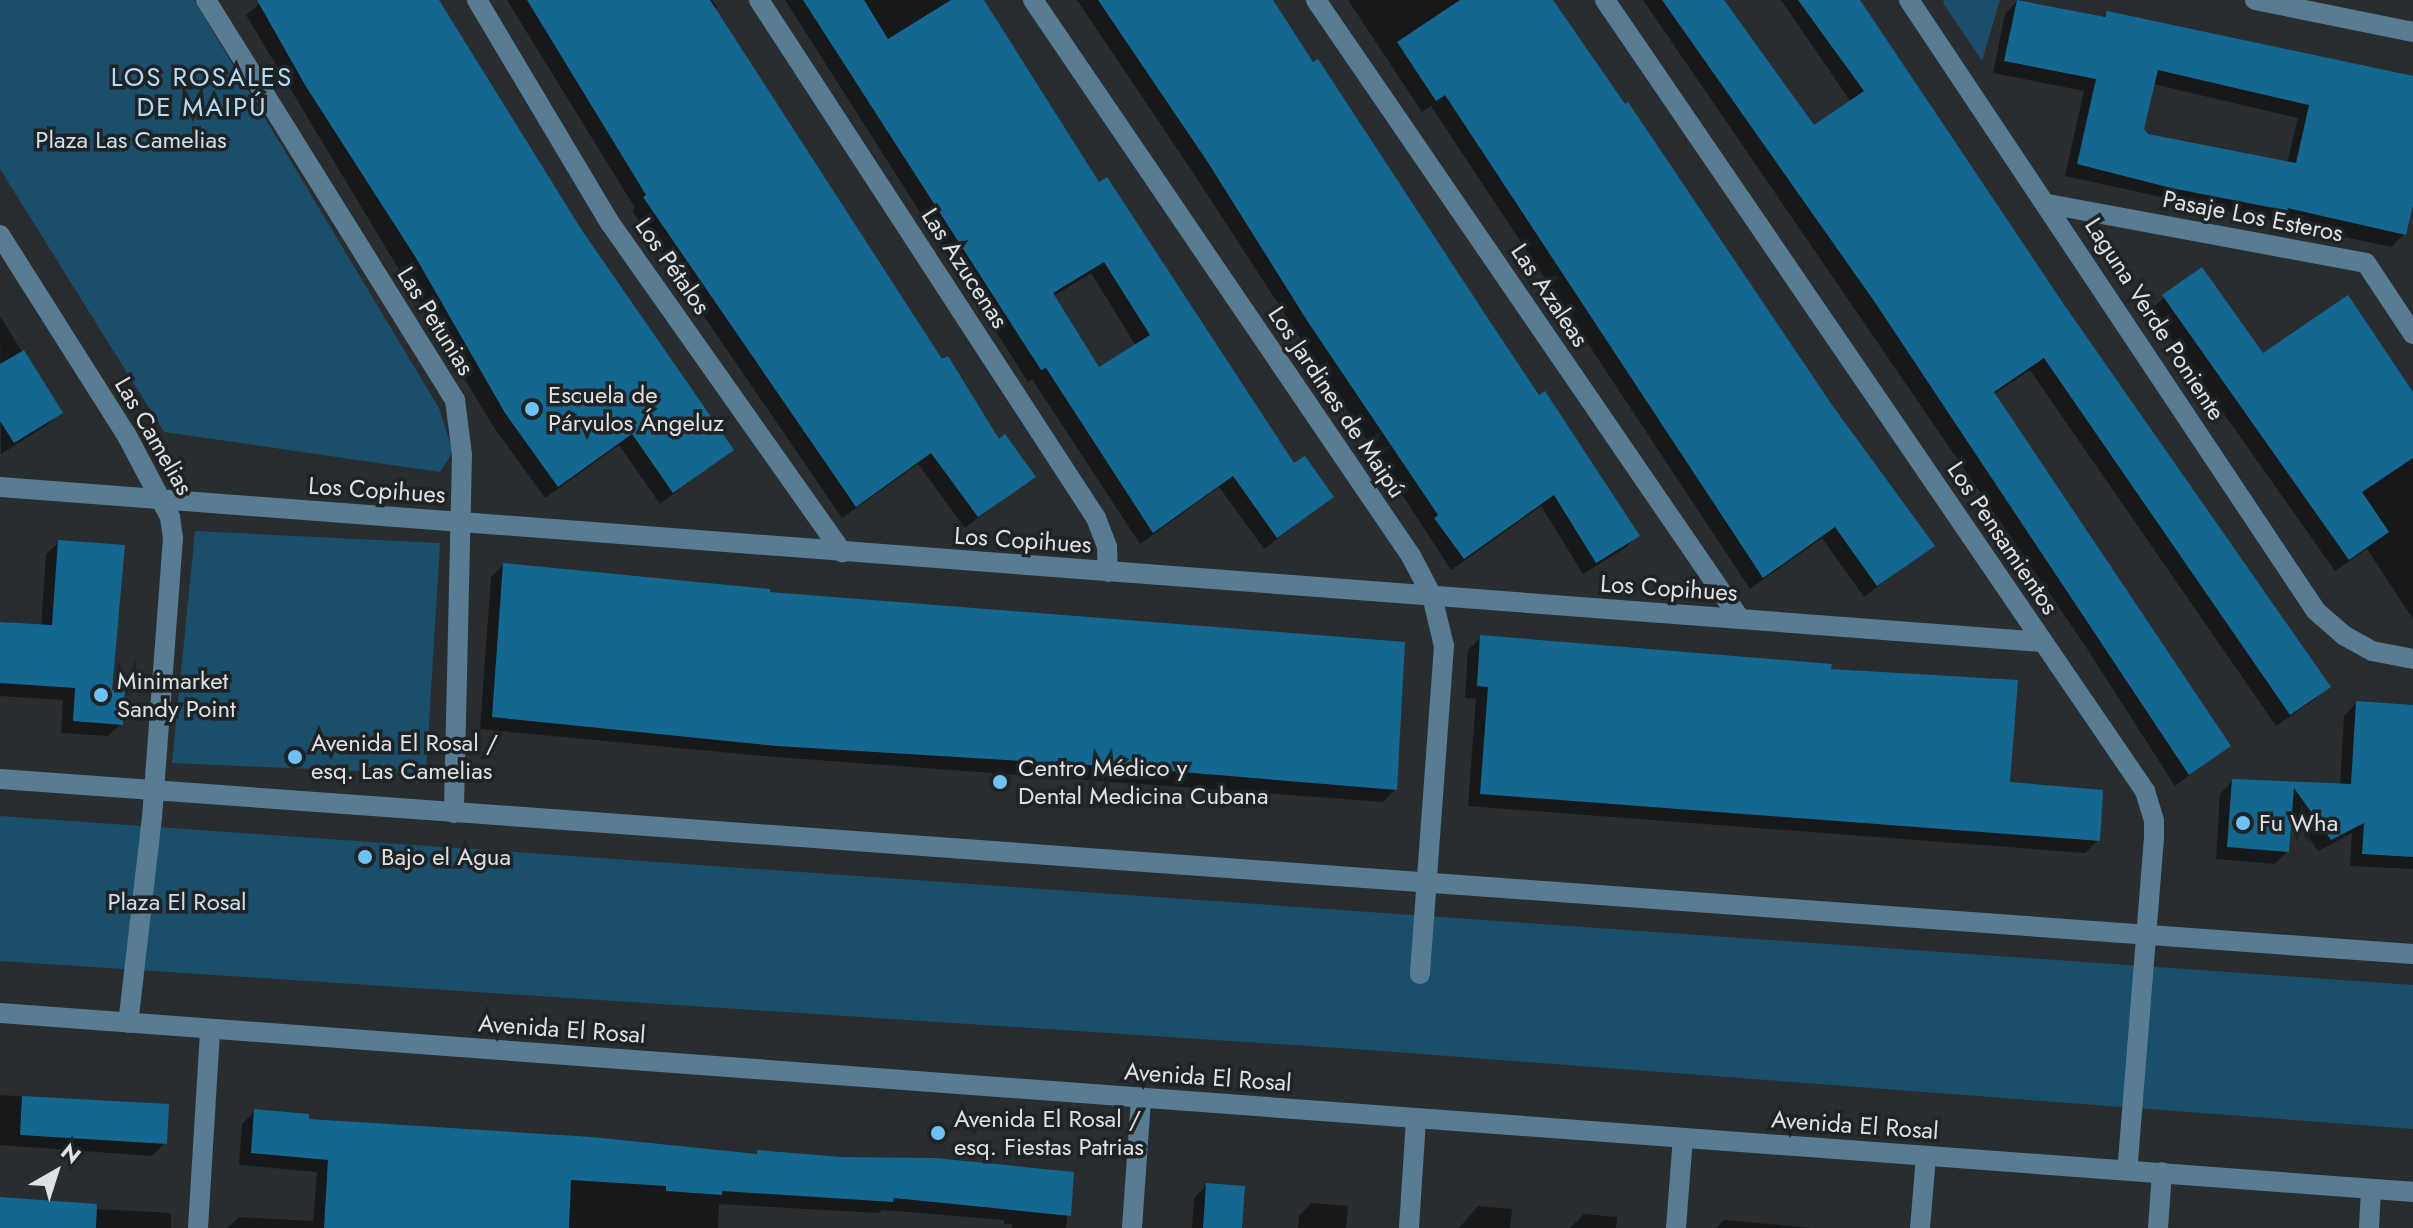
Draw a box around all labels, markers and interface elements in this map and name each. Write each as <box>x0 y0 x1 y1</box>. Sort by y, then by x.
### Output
district label: LOS ROSALES DE MAIPÚ <box>111 62 293 124</box>
park label: Plaza Las Camelias <box>35 126 227 154</box>
street label: Pasaje Los Esteros <box>2160 184 2346 248</box>
street label: Las Azucenas <box>916 203 1014 333</box>
street label: Los Pétalos <box>629 212 717 320</box>
street label: Laguna Verde Poniente <box>2079 213 2231 425</box>
street label: Las Azaleas <box>1505 238 1595 352</box>
street label: Las Petunias <box>391 261 481 381</box>
street label: Los Jardines de Maipú <box>1262 301 1412 503</box>
street label: Las Camelias <box>109 372 199 500</box>
place label: Escuela de Párvulos Ángeluz <box>548 381 724 437</box>
marker: Escuela de Párvulos Ángeluz <box>523 400 541 418</box>
street label: Los Pensamientos <box>1941 456 2065 620</box>
street label: Los Copihues <box>307 471 447 509</box>
street label: Los Copihues <box>953 521 1093 559</box>
street label: Los Copihues <box>1599 569 1739 607</box>
place label: Minimarket Sandy Point <box>117 667 236 723</box>
marker: Minimarket Sandy Point <box>92 686 110 704</box>
place label: Avenida El Rosal / esq. Las Camelias <box>311 729 498 785</box>
marker: Avenida El Rosal / esq. Las Camelias <box>286 748 304 766</box>
place label: Centro Médico y Dental Medicina Cubana <box>1018 754 1268 810</box>
marker: Centro Médico y Dental Medicina Cubana <box>989 771 1011 793</box>
place label: Fu Wha <box>2259 809 2338 837</box>
marker: Fu Wha <box>2234 814 2252 832</box>
place label: Bajo el Agua <box>381 843 511 871</box>
marker: Bajo el Agua <box>356 848 374 866</box>
park label: Plaza El Rosal <box>107 888 247 916</box>
street label: Avenida El Rosal <box>477 1009 647 1049</box>
street label: Avenida El Rosal <box>1123 1057 1293 1097</box>
place label: Avenida El Rosal / esq. Fiestas Patrias <box>954 1105 1144 1161</box>
street label: Avenida El Rosal <box>1770 1105 1940 1145</box>
marker: Avenida El Rosal / esq. Fiestas Patrias <box>929 1124 947 1142</box>
north arrow <box>16 1132 96 1212</box>
text: N <box>54 1135 88 1171</box>

